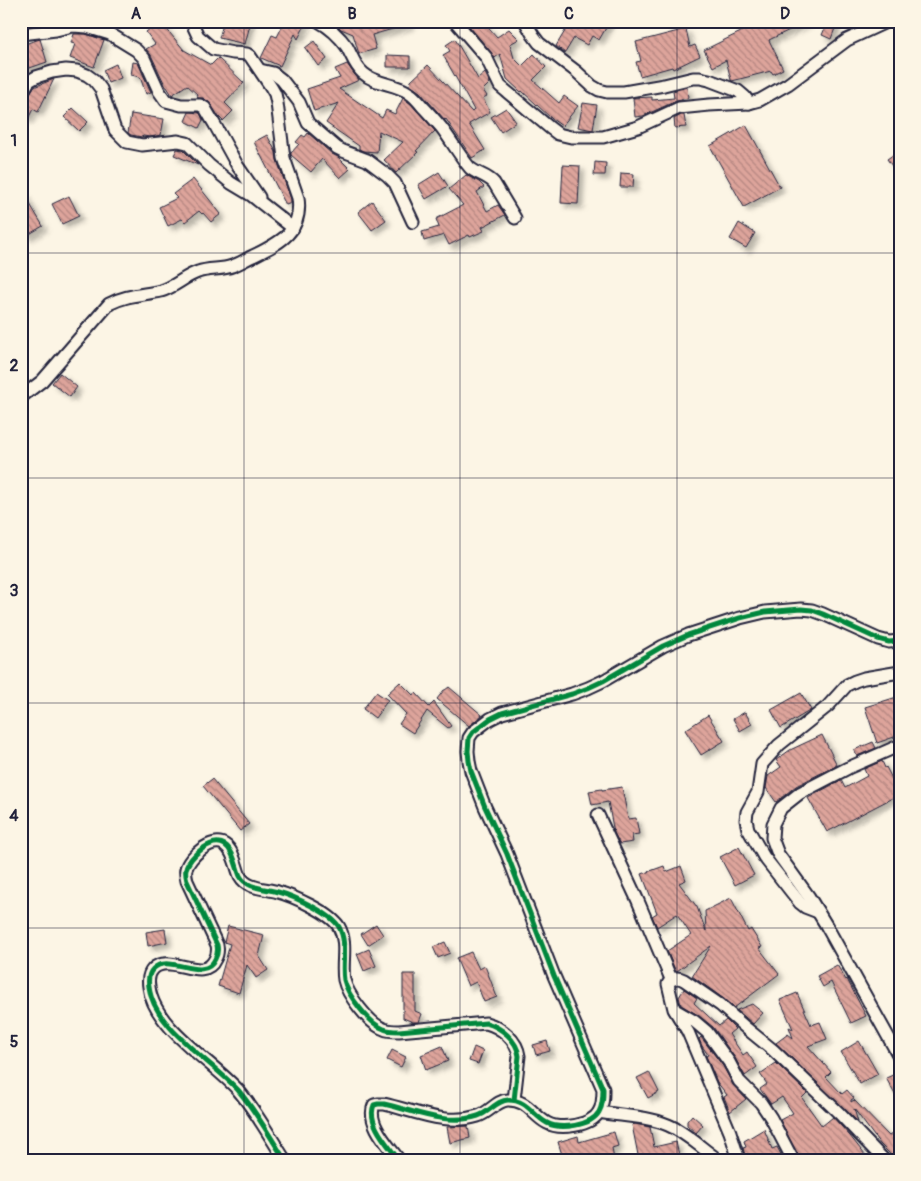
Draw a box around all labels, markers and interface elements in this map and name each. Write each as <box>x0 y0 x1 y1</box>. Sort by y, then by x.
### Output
text: A <box>131 4 142 24</box>
text: B <box>347 4 357 24</box>
text: C <box>564 4 574 24</box>
text: D <box>780 4 790 24</box>
text: 1 <box>11 131 17 151</box>
text: 2 <box>10 356 19 376</box>
text: 3 <box>10 581 19 601</box>
text: 4 <box>9 806 19 826</box>
text: 5 <box>10 1032 19 1052</box>

